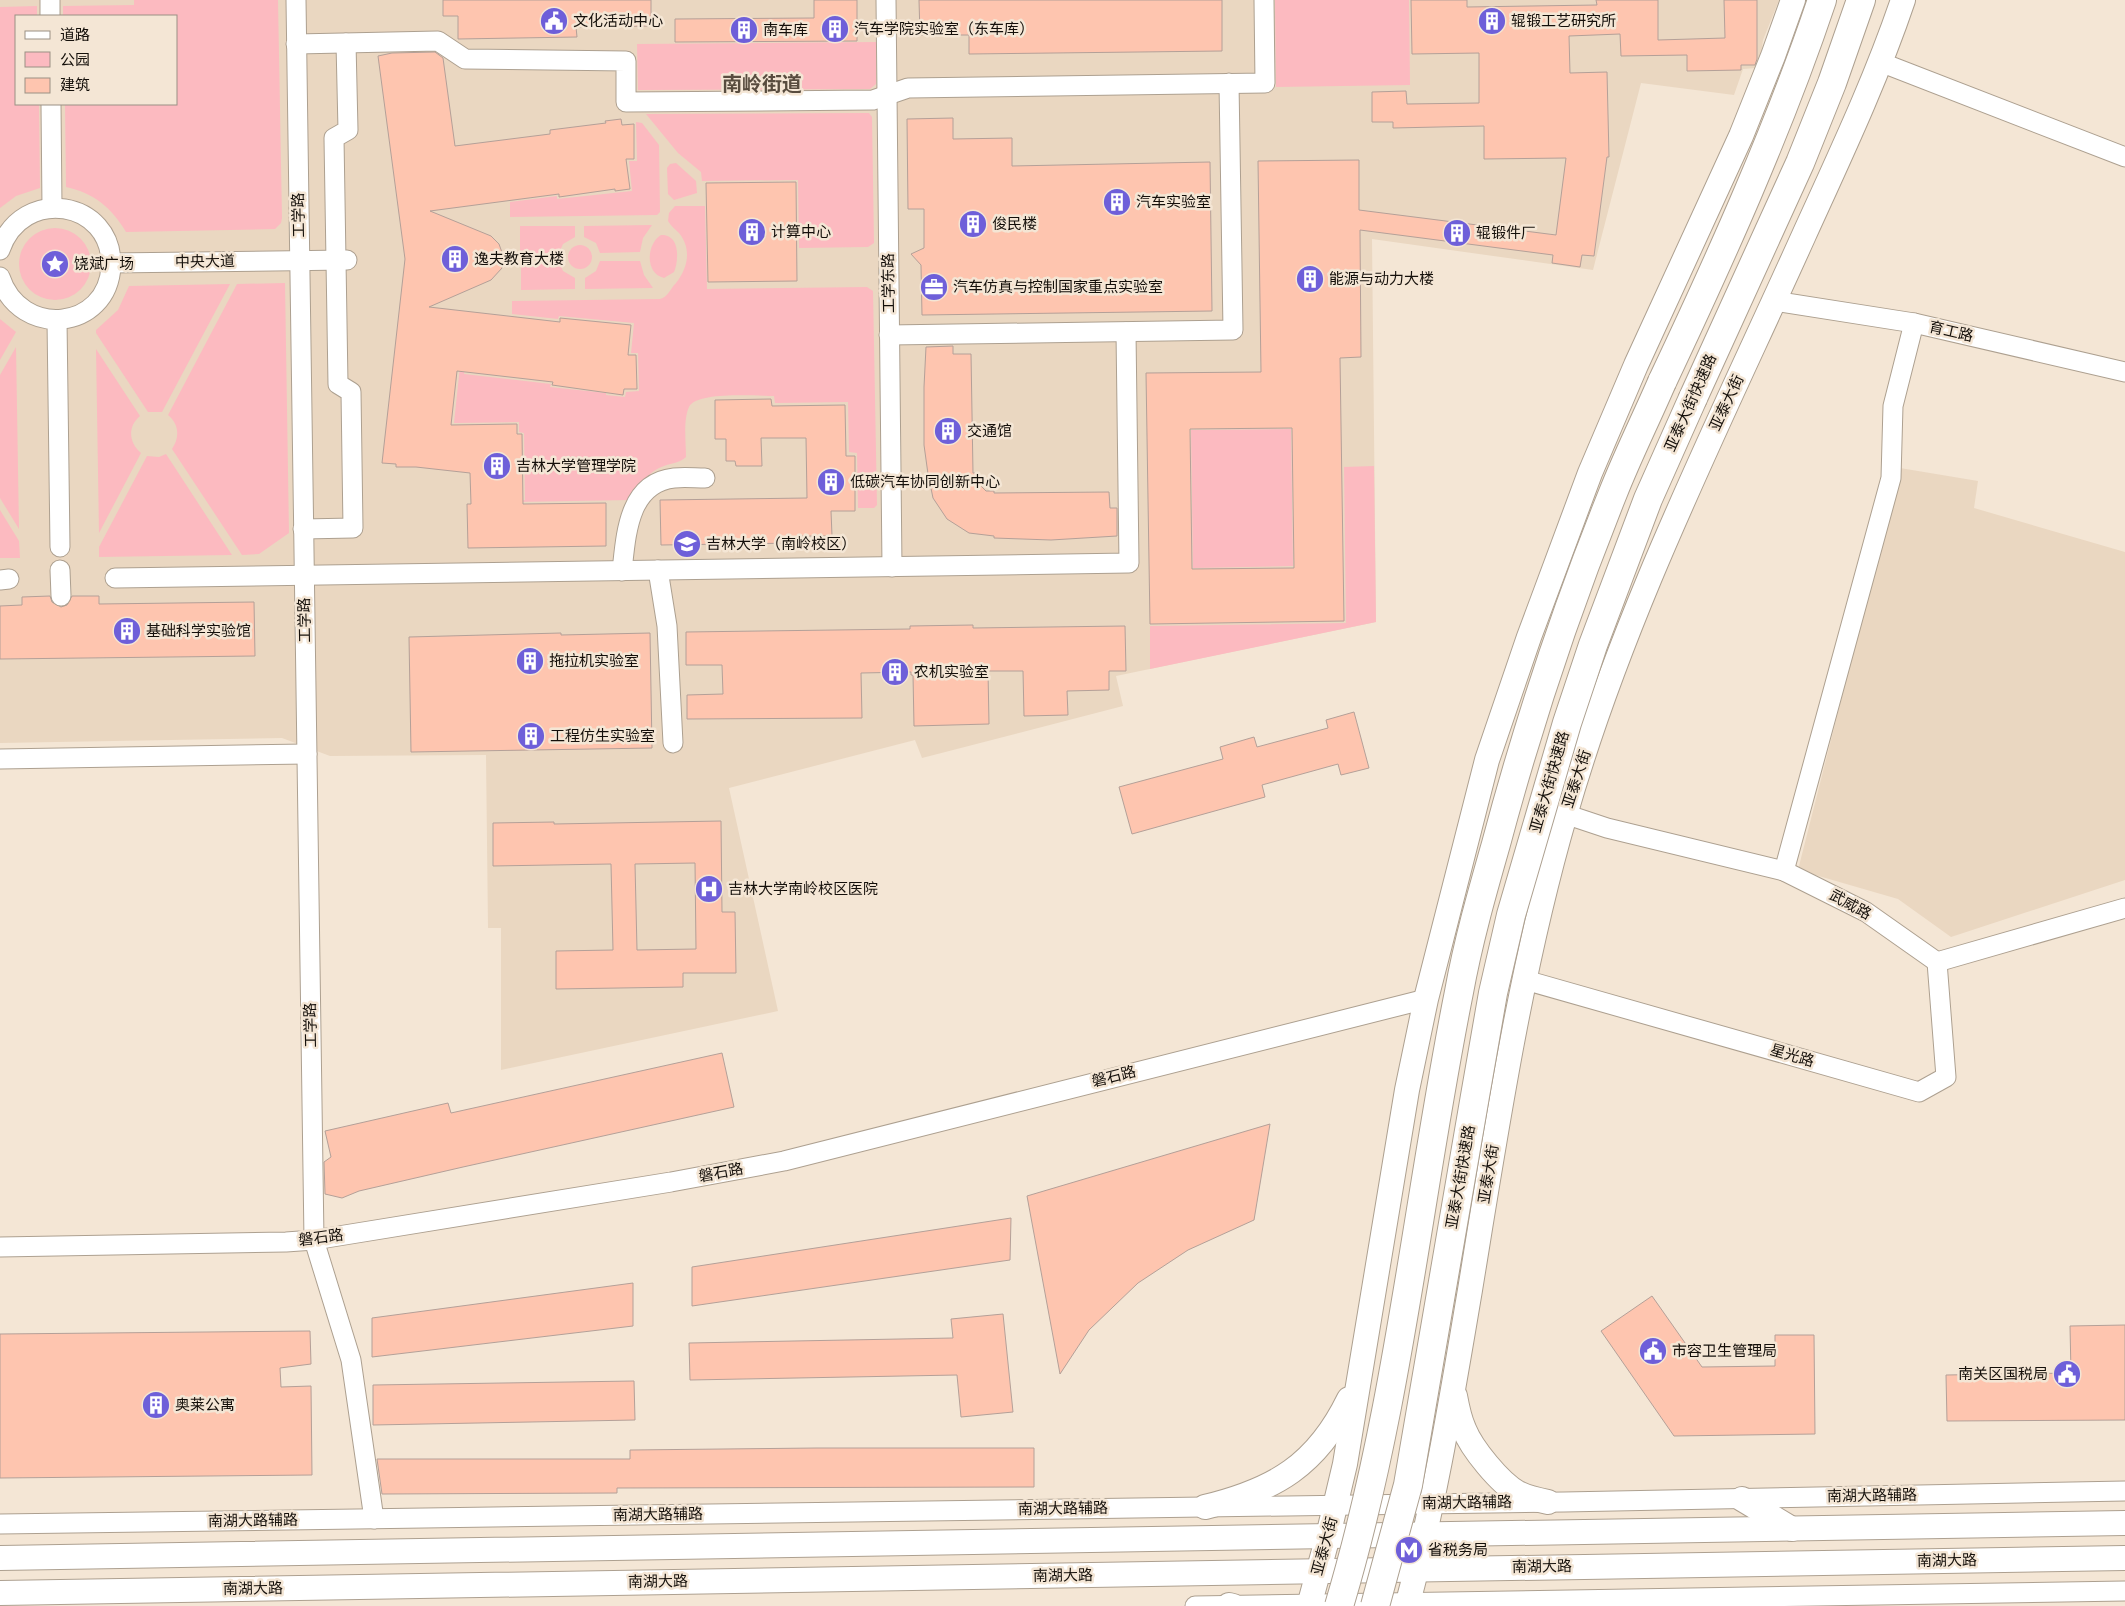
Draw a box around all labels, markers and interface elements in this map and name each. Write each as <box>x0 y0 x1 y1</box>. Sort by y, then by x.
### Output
public building icon: 文化活动中心 <box>539 6 569 36</box>
building icon: 辊锻工艺研究所 <box>1477 6 1507 36</box>
place label: 文化活动中心 <box>573 11 663 32</box>
place label: 辊锻工艺研究所 <box>1511 11 1616 32</box>
building icon: 汽车学院实验室（东车库） <box>820 14 850 44</box>
legend <box>15 15 178 105</box>
building icon: 南车库 <box>729 15 759 45</box>
place label: 汽车学院实验室（东车库） <box>854 19 1034 40</box>
place label: 南车库 <box>763 20 808 41</box>
text: 道路 <box>60 25 90 46</box>
text: 公园 <box>60 50 90 71</box>
district label: 南岭街道 <box>722 71 802 99</box>
text: 建筑 <box>60 75 90 96</box>
building icon: 汽车实验室 <box>1102 187 1132 217</box>
street label: 工学路 <box>288 192 310 238</box>
place label: 汽车实验室 <box>1136 192 1211 213</box>
building icon: 俊民楼 <box>958 209 988 239</box>
place label: 俊民楼 <box>992 214 1037 235</box>
building icon: 计算中心 <box>737 217 767 247</box>
building icon: 辊锻件厂 <box>1442 218 1472 248</box>
place label: 计算中心 <box>771 222 831 243</box>
place label: 辊锻件厂 <box>1476 223 1536 244</box>
building icon: 逸夫教育大楼 <box>440 244 470 274</box>
place icon: 饶斌广场 <box>40 249 70 279</box>
place label: 逸夫教育大楼 <box>474 249 564 270</box>
street label: 中央大道 <box>175 251 235 273</box>
street label: 工学东路 <box>878 253 900 313</box>
place label: 饶斌广场 <box>74 254 134 275</box>
building icon: 能源与动力大楼 <box>1295 264 1325 294</box>
place label: 能源与动力大楼 <box>1329 269 1434 290</box>
office icon: 汽车仿真与控制国家重点实验室 <box>919 272 949 302</box>
place label: 汽车仿真与控制国家重点实验室 <box>953 277 1163 298</box>
street label: 育工路 <box>1927 317 1975 347</box>
street label: 亚泰大街快速路 <box>1660 351 1722 455</box>
street label: 亚泰大街 <box>1705 371 1749 435</box>
building icon: 交通馆 <box>933 416 963 446</box>
place label: 交通馆 <box>967 421 1012 442</box>
building icon: 吉林大学管理学院 <box>482 451 512 481</box>
place label: 吉林大学管理学院 <box>516 456 636 477</box>
building icon: 低碳汽车协同创新中心 <box>816 467 846 497</box>
place label: 低碳汽车协同创新中心 <box>850 472 1000 493</box>
school or university icon: 吉林大学（南岭校区） <box>672 529 702 559</box>
place label: 吉林大学（南岭校区） <box>706 534 856 555</box>
street label: 工学路 <box>294 597 316 643</box>
building icon: 基础科学实验馆 <box>112 616 142 646</box>
place label: 基础科学实验馆 <box>146 621 251 642</box>
building icon: 拖拉机实验室 <box>515 646 545 676</box>
place label: 拖拉机实验室 <box>549 651 639 672</box>
building icon: 农机实验室 <box>880 657 910 687</box>
place label: 农机实验室 <box>914 662 989 683</box>
building icon: 工程仿生实验室 <box>516 721 546 751</box>
place label: 工程仿生实验室 <box>550 726 655 747</box>
street label: 亚泰大街快速路 <box>1525 729 1575 835</box>
street label: 亚泰大街 <box>1558 747 1596 811</box>
hospital icon: 吉林大学南岭校区医院 <box>694 874 724 904</box>
place label: 吉林大学南岭校区医院 <box>728 879 878 900</box>
street label: 武威路 <box>1825 885 1875 925</box>
street label: 工学路 <box>300 1002 322 1048</box>
street label: 星光路 <box>1767 1040 1817 1072</box>
street label: 磐石路 <box>1090 1061 1138 1093</box>
street label: 亚泰大街快速路 <box>1442 1123 1480 1231</box>
street label: 亚泰大街 <box>1474 1143 1504 1205</box>
street label: 磐石路 <box>697 1158 745 1188</box>
street label: 磐石路 <box>297 1224 345 1252</box>
public building icon: 市容卫生管理局 <box>1638 1336 1668 1366</box>
place label: 市容卫生管理局 <box>1672 1341 1777 1362</box>
public building icon: 南关区国税局 <box>2052 1359 2082 1389</box>
place label: 南关区国税局 <box>1958 1364 2048 1385</box>
building icon: 奥莱公寓 <box>141 1390 171 1420</box>
place label: 奥莱公寓 <box>175 1395 235 1416</box>
street label: 南湖大路辅路 <box>1827 1485 1917 1507</box>
street label: 南湖大路辅路 <box>1422 1492 1512 1514</box>
street label: 南湖大路辅路 <box>1018 1498 1108 1520</box>
street label: 南湖大路辅路 <box>613 1504 703 1526</box>
street label: 南湖大路辅路 <box>208 1510 298 1532</box>
street label: 亚泰大街 <box>1307 1514 1343 1578</box>
metro station icon: 省税务局 <box>1394 1535 1424 1565</box>
place label: 省税务局 <box>1428 1540 1488 1561</box>
street label: 南湖大路 <box>1917 1550 1977 1572</box>
street label: 南湖大路 <box>1512 1556 1572 1578</box>
street label: 南湖大路 <box>1033 1565 1093 1587</box>
street label: 南湖大路 <box>628 1571 688 1593</box>
street label: 南湖大路 <box>223 1578 283 1600</box>

